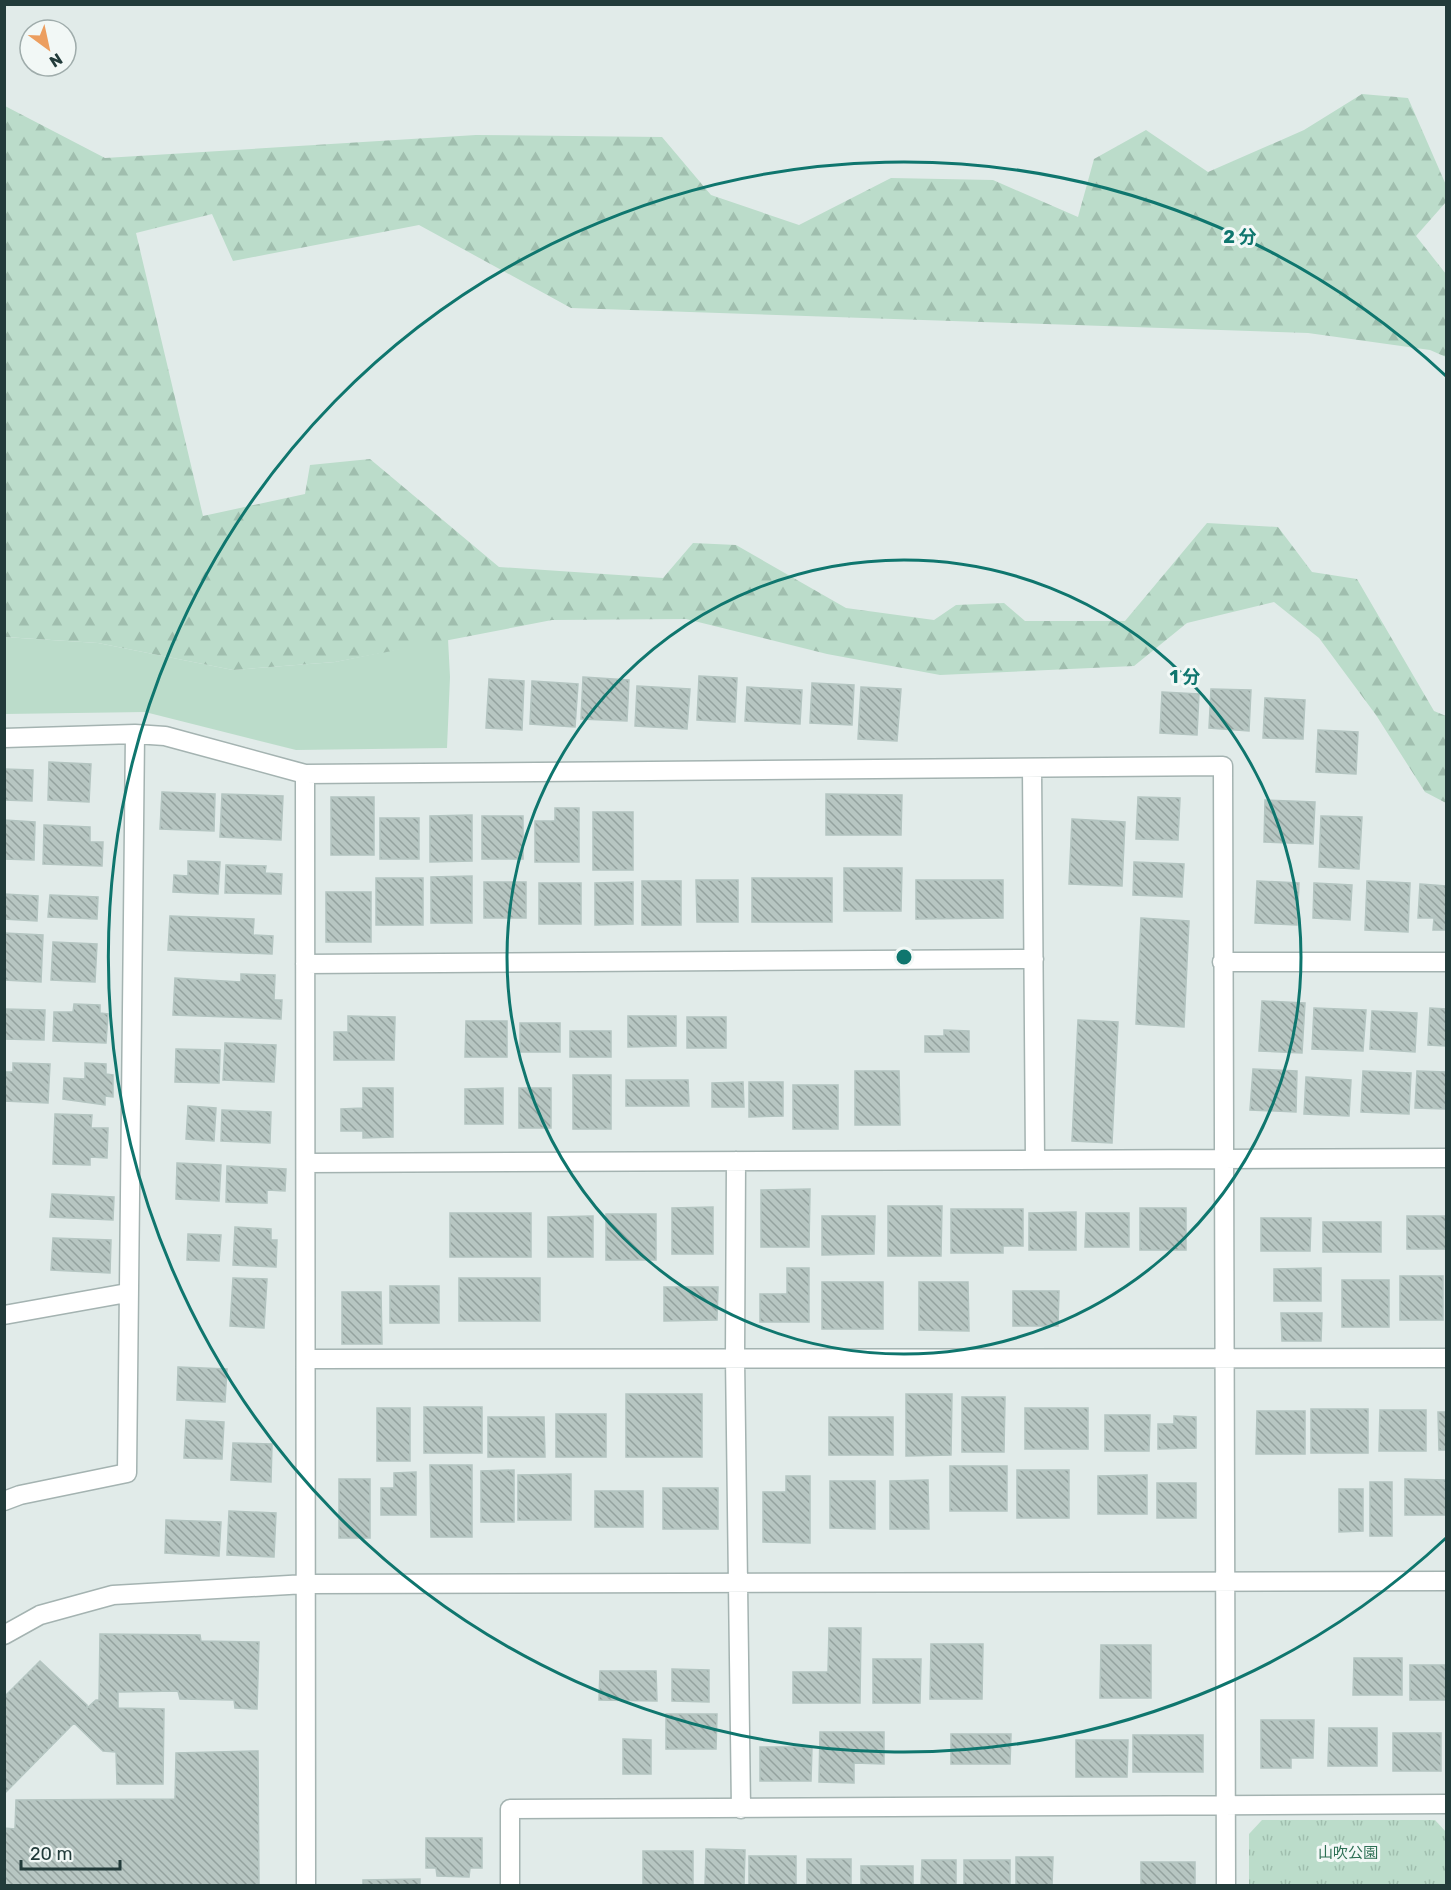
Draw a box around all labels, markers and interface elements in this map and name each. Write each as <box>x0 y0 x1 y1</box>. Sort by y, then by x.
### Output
north arrow <box>18 18 78 78</box>
text: N <box>46 49 66 71</box>
text: 2 分 <box>1223 226 1257 248</box>
text: 1 分 <box>1170 666 1200 688</box>
centre of rings <box>894 947 914 967</box>
scale bar <box>21 1833 120 1871</box>
text: 20 m <box>30 1843 72 1865</box>
park label: 山吹公園 <box>1318 1844 1378 1862</box>

